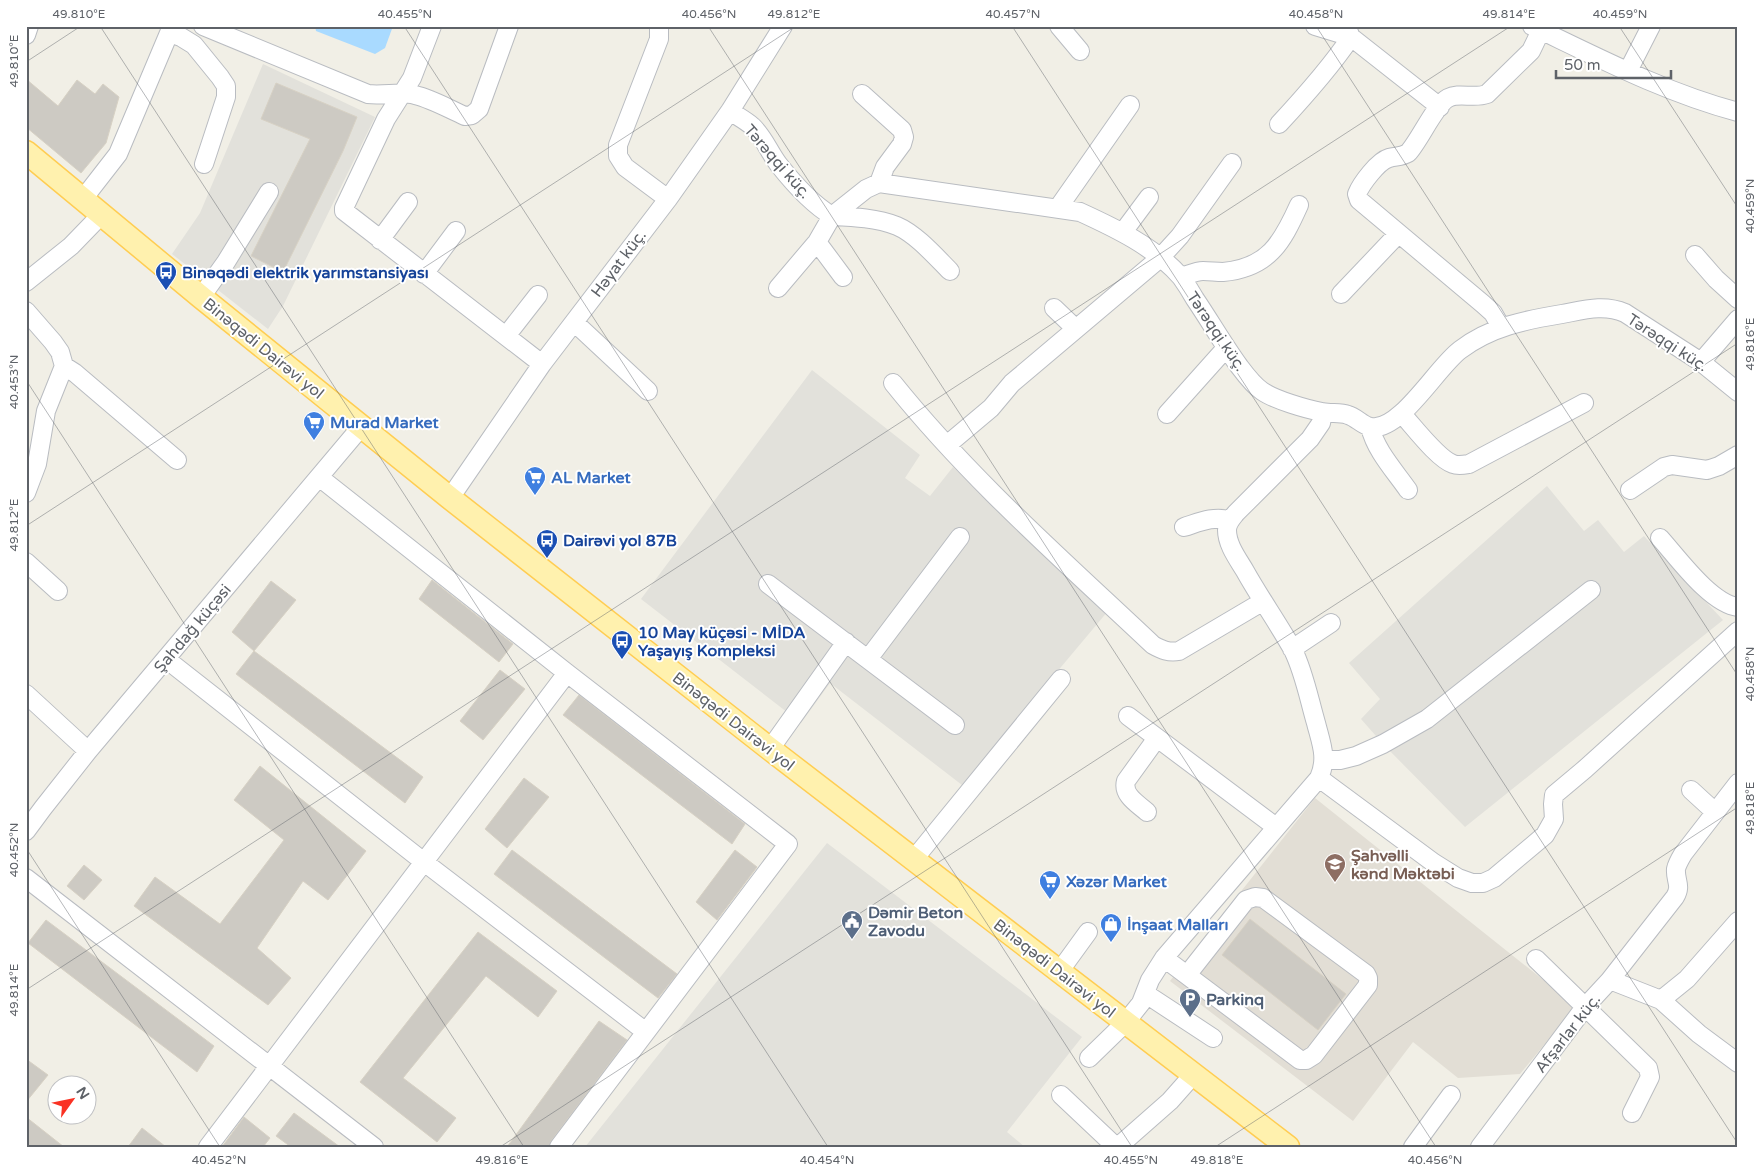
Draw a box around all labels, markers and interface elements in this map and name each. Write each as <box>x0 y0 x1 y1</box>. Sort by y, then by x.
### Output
text: 49.810°E <box>53 7 106 21</box>
text: 40.455°N <box>378 7 432 21</box>
text: 40.456°N <box>682 7 736 21</box>
text: 49.812°E <box>768 7 821 21</box>
text: 40.457°N <box>986 7 1040 21</box>
text: 40.458°N <box>1289 7 1343 21</box>
text: 49.814°E <box>1483 7 1536 21</box>
text: 40.459°N <box>1593 7 1647 21</box>
text: 49.810°E <box>7 34 21 87</box>
scale bar <box>1556 48 1672 80</box>
text: 50 m <box>1564 56 1601 74</box>
street label: Tərəqqi küç. <box>739 120 815 203</box>
text: 40.459°N <box>1743 179 1757 233</box>
street label: Həyat küç. <box>587 226 651 301</box>
bus stop icon: Binəqədi elektrik yarımstansiyası <box>154 260 178 291</box>
place label: Binəqədi elektrik yarımstansiyası <box>182 263 429 283</box>
street label: Tərəqqi küç. <box>1182 288 1250 375</box>
street label: Binəqədi Dairəvi yol <box>199 294 328 404</box>
street label: Tərəqqi küç. <box>1623 309 1712 376</box>
text: 49.816°E <box>1743 317 1757 370</box>
text: 40.453°N <box>7 355 21 409</box>
supermarket icon: Murad Market <box>302 410 326 441</box>
place label: Murad Market <box>330 413 440 433</box>
supermarket icon: AL Market <box>523 465 547 496</box>
place label: AL Market <box>551 468 632 488</box>
text: 49.812°E <box>7 498 21 551</box>
bus stop icon: Dairəvi yol 87B <box>535 528 559 559</box>
place label: Dairəvi yol 87B <box>563 531 677 551</box>
street label: Şahdağ küçəsi <box>150 580 236 677</box>
place label: 10 May küçəsi - MİDA Yaşayış Kompleksi <box>638 623 806 661</box>
bus stop icon: 10 May küçəsi - MİDA Yaşayış Kompleksi <box>610 629 634 660</box>
text: 40.458°N <box>1743 647 1757 701</box>
street label: Binəqədi Dairəvi yol <box>668 668 798 776</box>
text: 49.818°E <box>1743 781 1757 834</box>
text: 40.452°N <box>7 823 21 877</box>
place label: Şahvəlli kənd Məktəbi <box>1351 846 1455 884</box>
school or university icon: Şahvəlli kənd Məktəbi <box>1323 852 1347 883</box>
supermarket icon: Xəzər Market <box>1038 869 1062 900</box>
place label: Xəzər Market <box>1066 872 1168 892</box>
place label: Dəmir Beton Zavodu <box>868 903 963 941</box>
public building icon: Dəmir Beton Zavodu <box>840 909 864 940</box>
shop icon: İnşaat Malları <box>1099 912 1123 943</box>
street label: Binəqədi Dairəvi yol <box>989 915 1119 1023</box>
place label: İnşaat Malları <box>1127 915 1228 935</box>
text: 49.814°E <box>7 963 21 1016</box>
parking icon: Parkinq <box>1178 987 1202 1018</box>
place label: Parkinq <box>1206 990 1264 1010</box>
street label: Afşarlar küç. <box>1531 990 1605 1077</box>
north arrow <box>48 1076 98 1126</box>
text: N <box>72 1084 93 1103</box>
text: 40.452°N <box>192 1153 246 1167</box>
text: 49.816°E <box>476 1153 529 1167</box>
text: 40.454°N <box>800 1153 854 1167</box>
text: 40.455°N <box>1104 1153 1158 1167</box>
text: 49.818°E <box>1191 1153 1244 1167</box>
text: 40.456°N <box>1408 1153 1462 1167</box>

